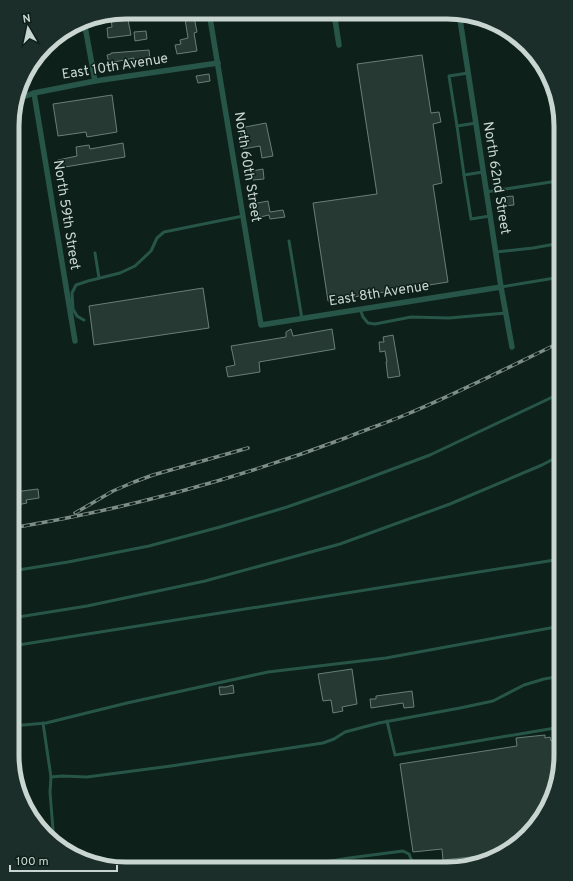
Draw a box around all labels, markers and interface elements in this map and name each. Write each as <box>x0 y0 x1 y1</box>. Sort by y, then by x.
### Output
north arrow <box>8 8 48 48</box>
text: N <box>22 12 32 27</box>
street label: East 10th Avenue <box>61 50 169 84</box>
street label: North 60th Street <box>230 111 264 223</box>
street label: North 62nd Street <box>479 120 513 236</box>
street label: North 59th Street <box>49 159 83 271</box>
street label: East 8th Avenue <box>328 278 430 310</box>
scale bar <box>10 847 117 873</box>
text: 100 m <box>16 854 49 870</box>

